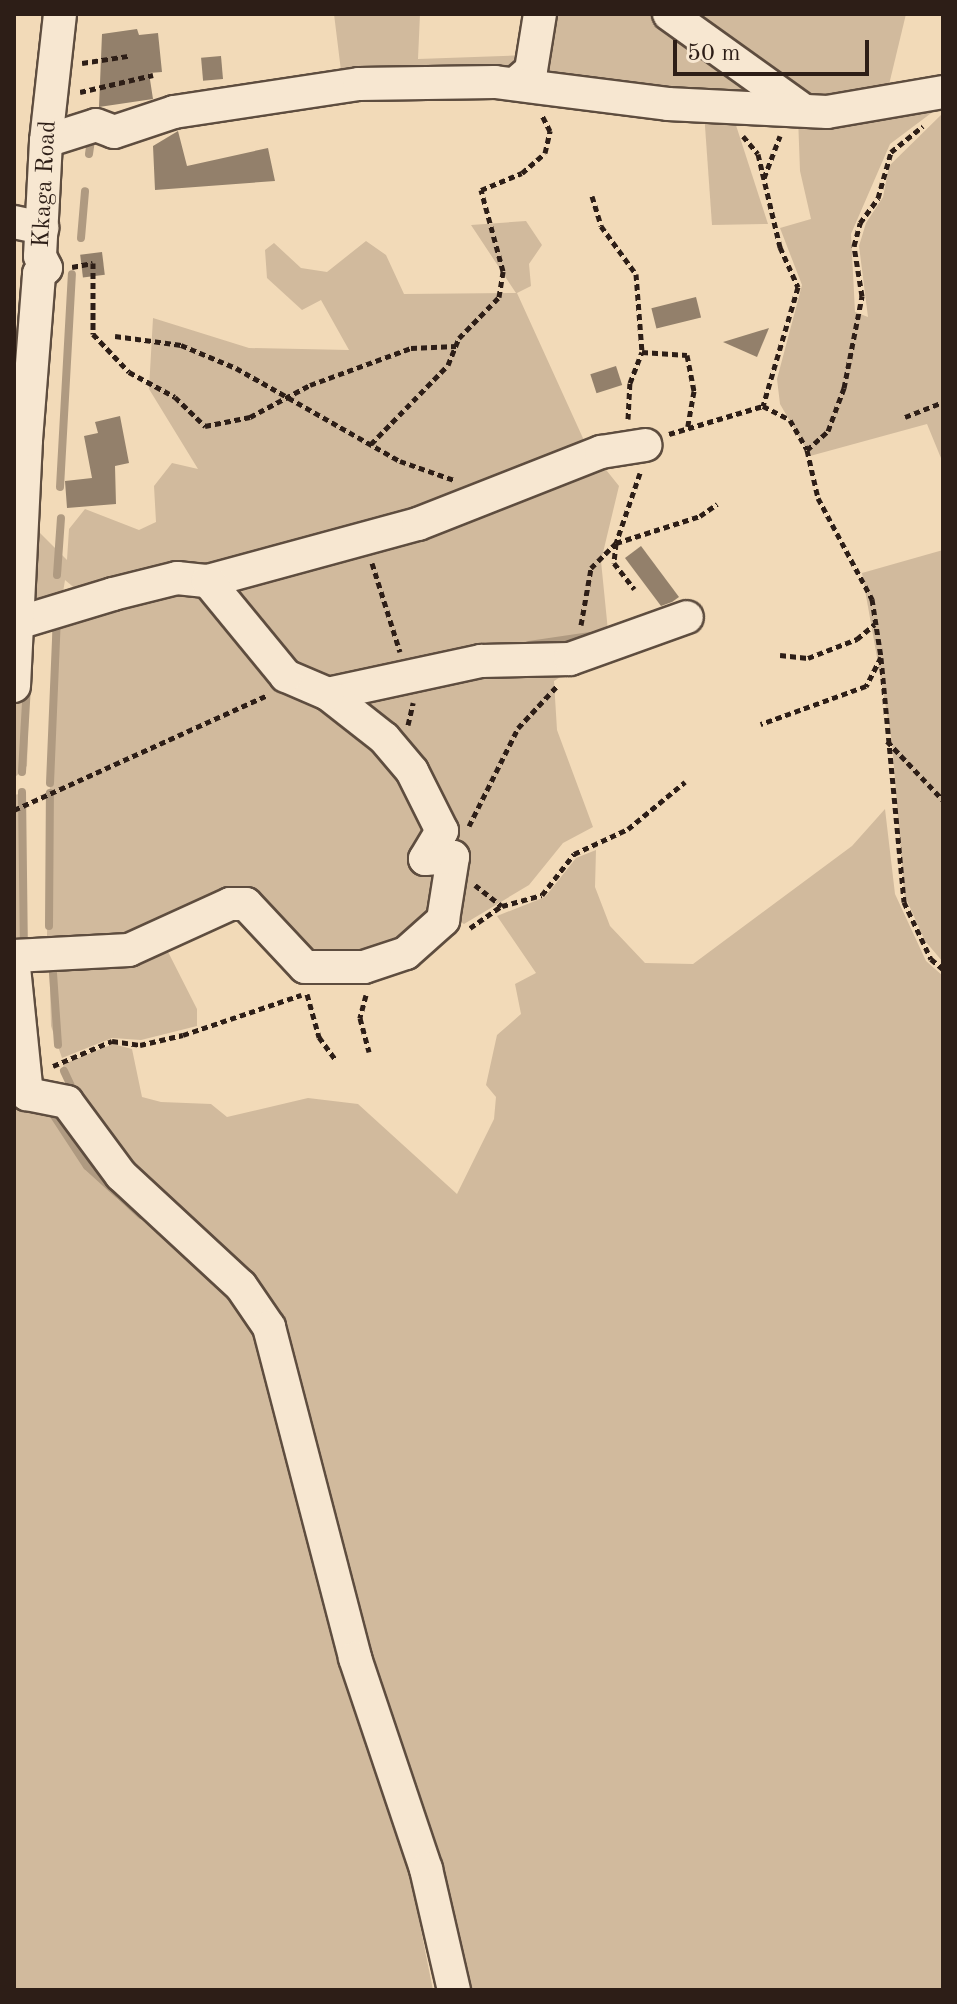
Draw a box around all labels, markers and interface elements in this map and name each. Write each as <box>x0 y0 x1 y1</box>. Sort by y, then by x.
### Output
scale bar <box>677 24 873 74</box>
text: 50 m <box>687 42 741 66</box>
street label: Kkaga Road <box>28 120 64 248</box>

